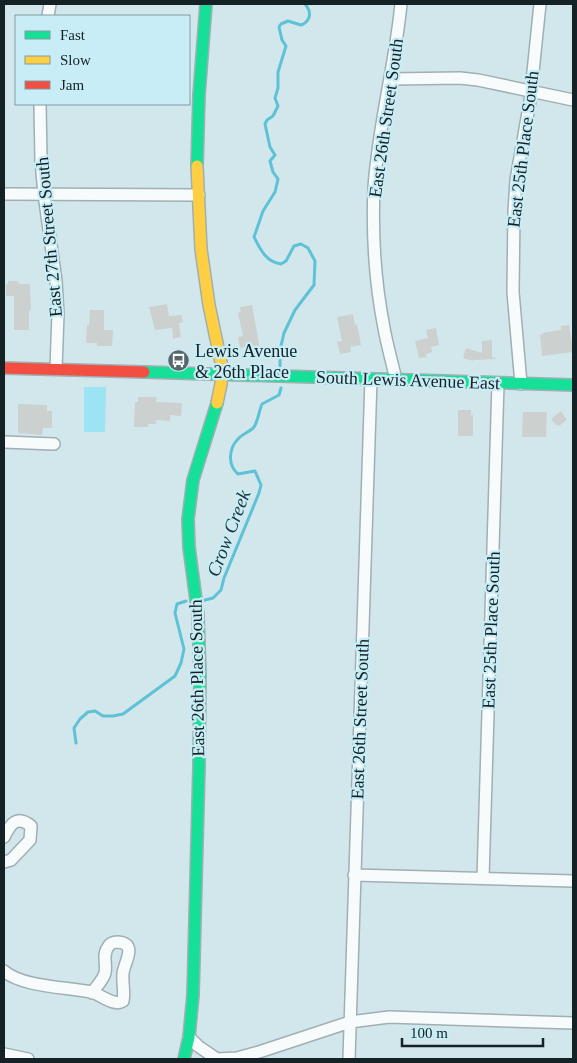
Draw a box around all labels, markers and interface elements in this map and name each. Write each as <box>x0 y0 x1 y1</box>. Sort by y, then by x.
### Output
legend <box>15 15 190 105</box>
text: Fast <box>60 27 86 43</box>
street label: East 26th Street South <box>365 37 407 199</box>
text: Slow <box>60 52 91 68</box>
street label: East 25th Place South <box>503 70 543 228</box>
text: Jam <box>60 77 84 93</box>
street label: East 27th Street South <box>32 156 66 318</box>
place label: Lewis Avenue & 26th Place <box>195 341 297 382</box>
bus stop icon: Lewis Avenue & 26th Place <box>167 349 191 373</box>
street label: South Lewis Avenue East <box>316 367 500 393</box>
water label: Crow Creek <box>202 486 255 579</box>
street label: East 25th Place South <box>478 551 504 709</box>
street label: East 26th Place South <box>186 599 208 757</box>
street label: East 26th Street South <box>347 638 373 800</box>
scale bar <box>402 1016 543 1048</box>
text: 100 m <box>410 1025 448 1041</box>

